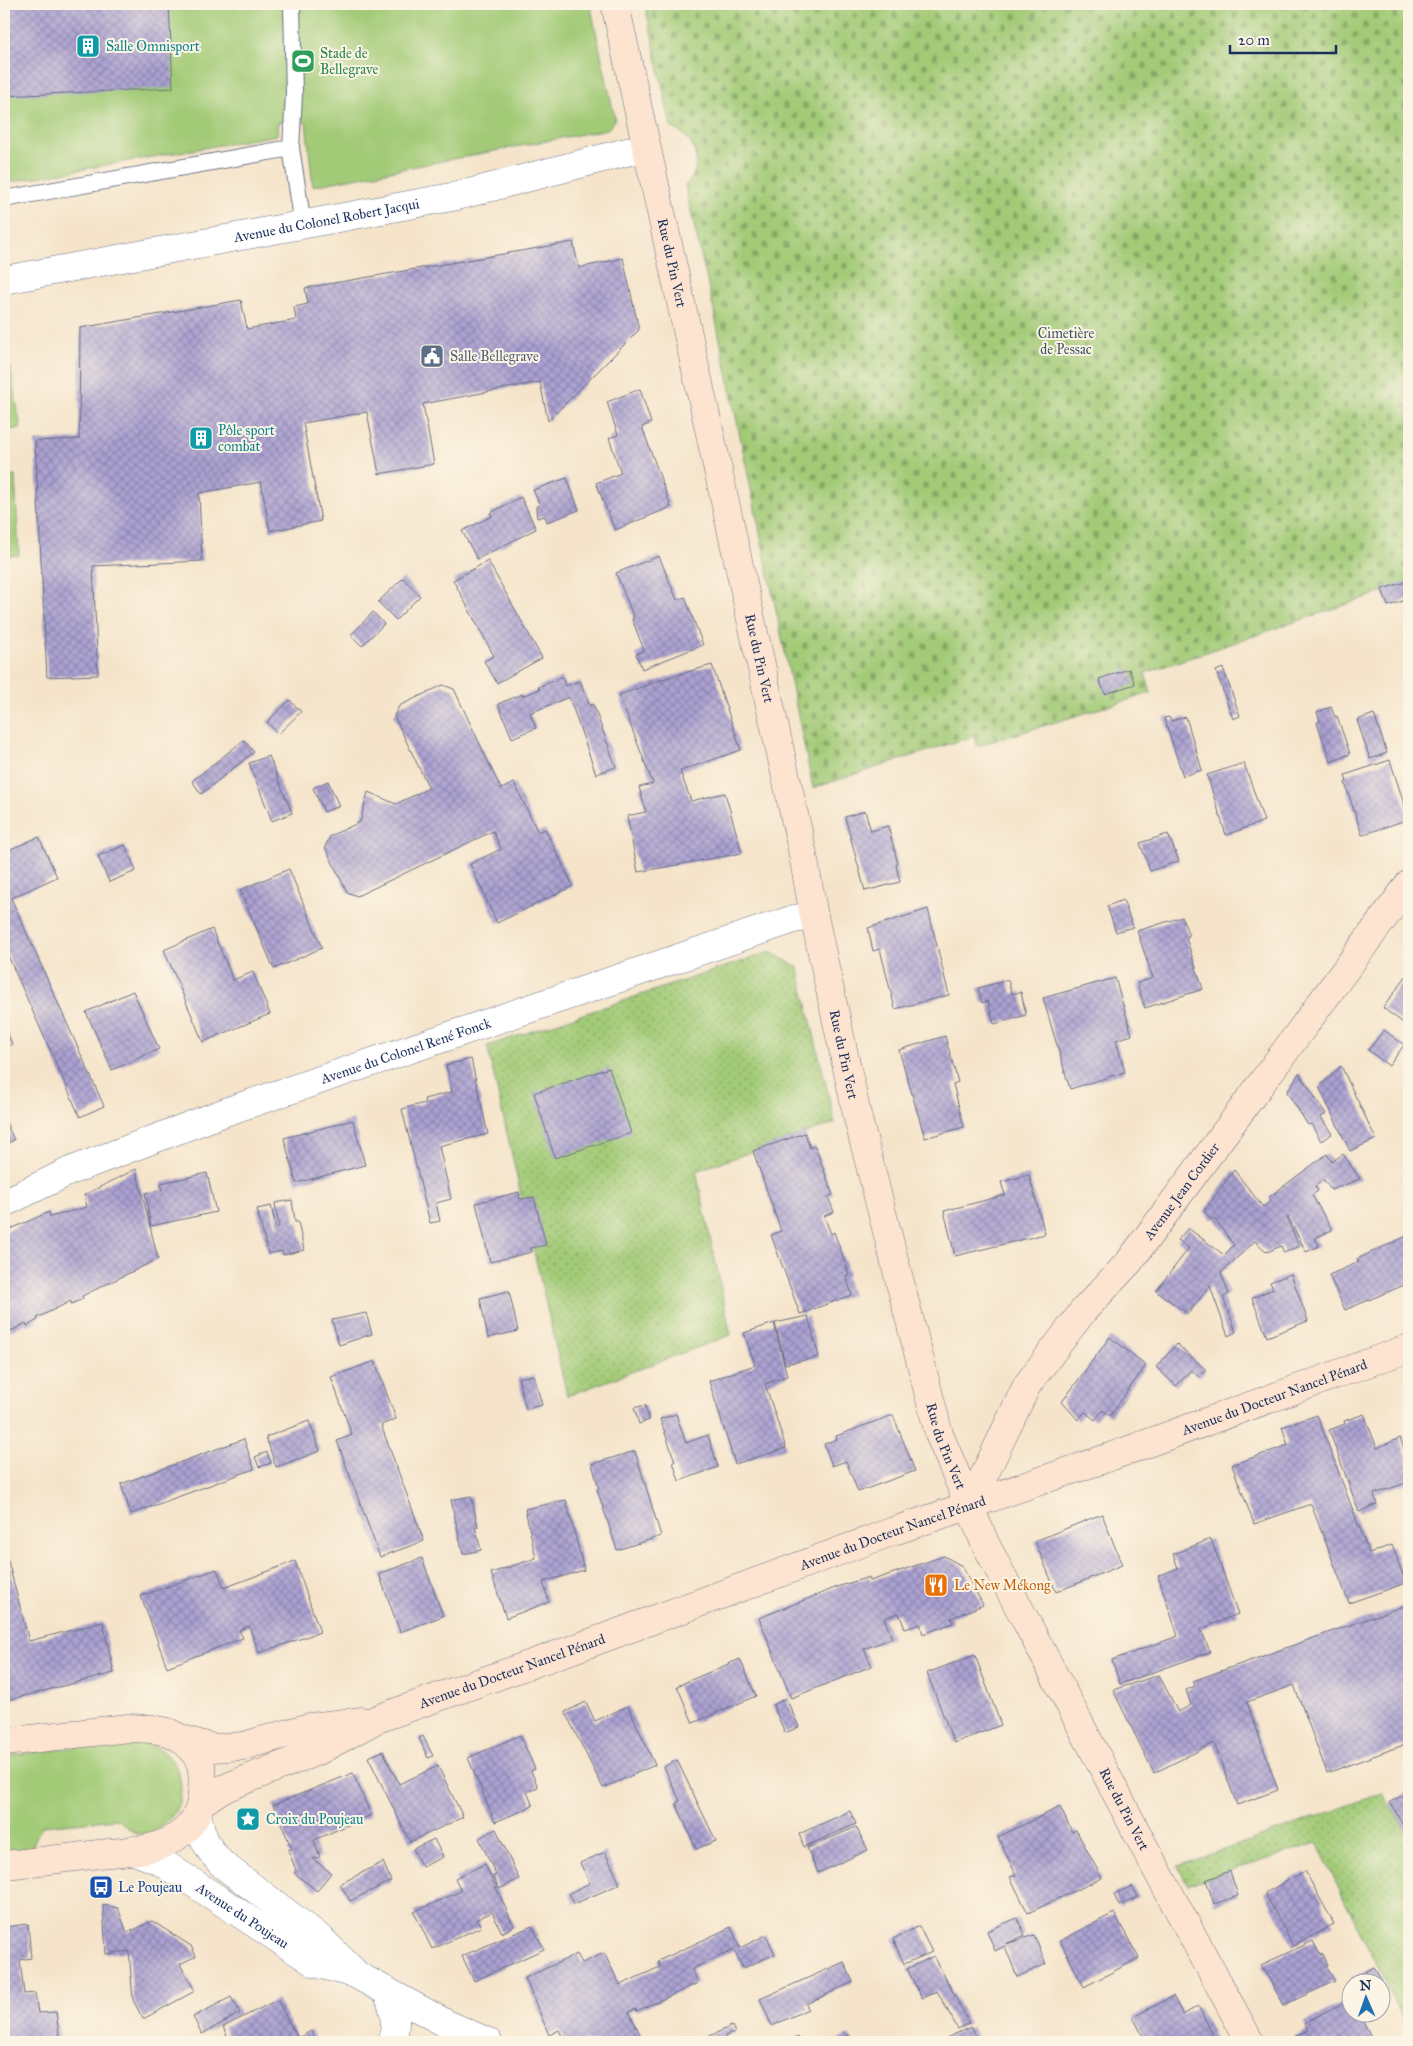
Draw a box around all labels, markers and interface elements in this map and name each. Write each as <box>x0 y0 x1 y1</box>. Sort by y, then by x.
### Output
scale bar <box>1230 22 1337 54</box>
text: 20 m <box>1238 31 1270 49</box>
building icon: Salle Omnisport <box>75 33 101 59</box>
place label: Salle Omnisport <box>106 38 200 55</box>
place label: Stade de Bellegrave <box>320 45 379 78</box>
sports icon: Stade de Bellegrave <box>290 48 316 74</box>
street label: Avenue du Colonel Robert Jacqui <box>231 195 421 246</box>
street label: Rue du Pin Vert <box>654 217 690 309</box>
park label: Cimetière de Pessac <box>1038 325 1094 358</box>
public building icon: Salle Bellegrave <box>419 343 445 369</box>
place label: Salle Bellegrave <box>450 348 539 365</box>
place label: Pôle sport combat <box>218 422 275 455</box>
building icon: Pôle sport combat <box>188 425 214 451</box>
street label: Rue du Pin Vert <box>742 612 778 704</box>
street label: Rue du Pin Vert <box>826 1008 862 1101</box>
street label: Avenue du Colonel René Fonck <box>318 1014 493 1088</box>
street label: Avenue Jean Cordier <box>1139 1139 1223 1244</box>
street label: Avenue du Docteur Nancel Pénard <box>1178 1355 1369 1439</box>
street label: Rue du Pin Vert <box>923 1401 970 1492</box>
street label: Avenue du Docteur Nancel Pénard <box>796 1492 988 1574</box>
restaurant icon: Le New Mékong <box>923 1572 949 1598</box>
place label: Le New Mékong <box>954 1577 1051 1594</box>
street label: Avenue du Docteur Nancel Pénard <box>416 1630 607 1712</box>
street label: Rue du Pin Vert <box>1096 1765 1153 1853</box>
place icon: Croix du Poujeau <box>235 1806 261 1832</box>
place label: Croix du Poujeau <box>266 1811 364 1828</box>
bus stop icon: Le Poujeau <box>88 1874 114 1900</box>
street label: Avenue du Poujeau <box>192 1878 293 1952</box>
place label: Le Poujeau <box>118 1879 183 1896</box>
north arrow <box>1340 1974 1390 2024</box>
text: N <box>1359 1977 1372 1994</box>

